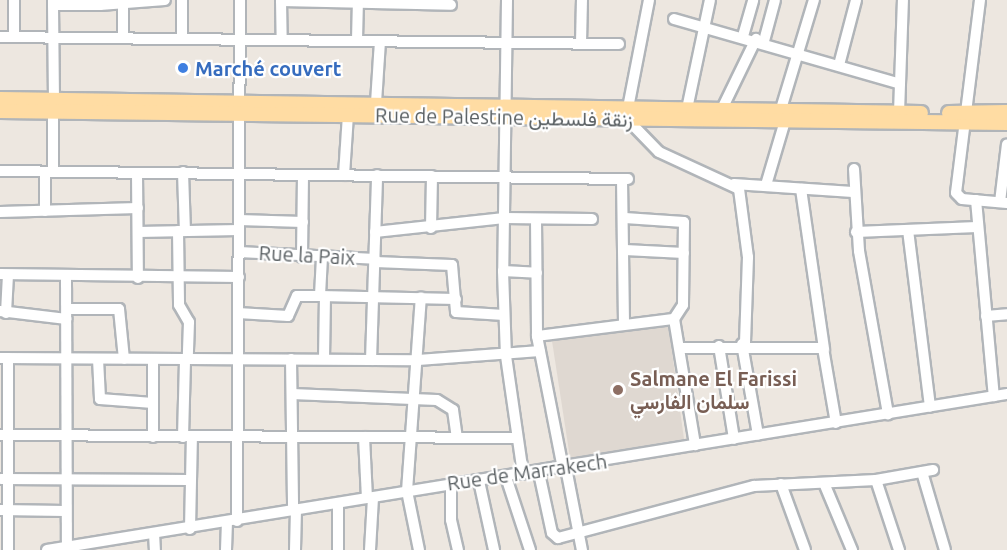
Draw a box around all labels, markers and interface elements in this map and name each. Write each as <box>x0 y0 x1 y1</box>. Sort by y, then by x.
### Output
place label: Marché couvert <box>195 56 341 80</box>
marker: Marché couvert <box>176 61 190 75</box>
street label: Rue de Palestine زنقة فلسطين <box>375 103 633 131</box>
street label: Rue la Paix <box>258 240 356 270</box>
place label: Salmane El Farissi سلمان الفارسي <box>630 366 797 413</box>
marker: Salmane El Farissi سلمان الفارسي <box>611 383 625 397</box>
street label: Rue de Marrakech <box>445 449 609 495</box>

